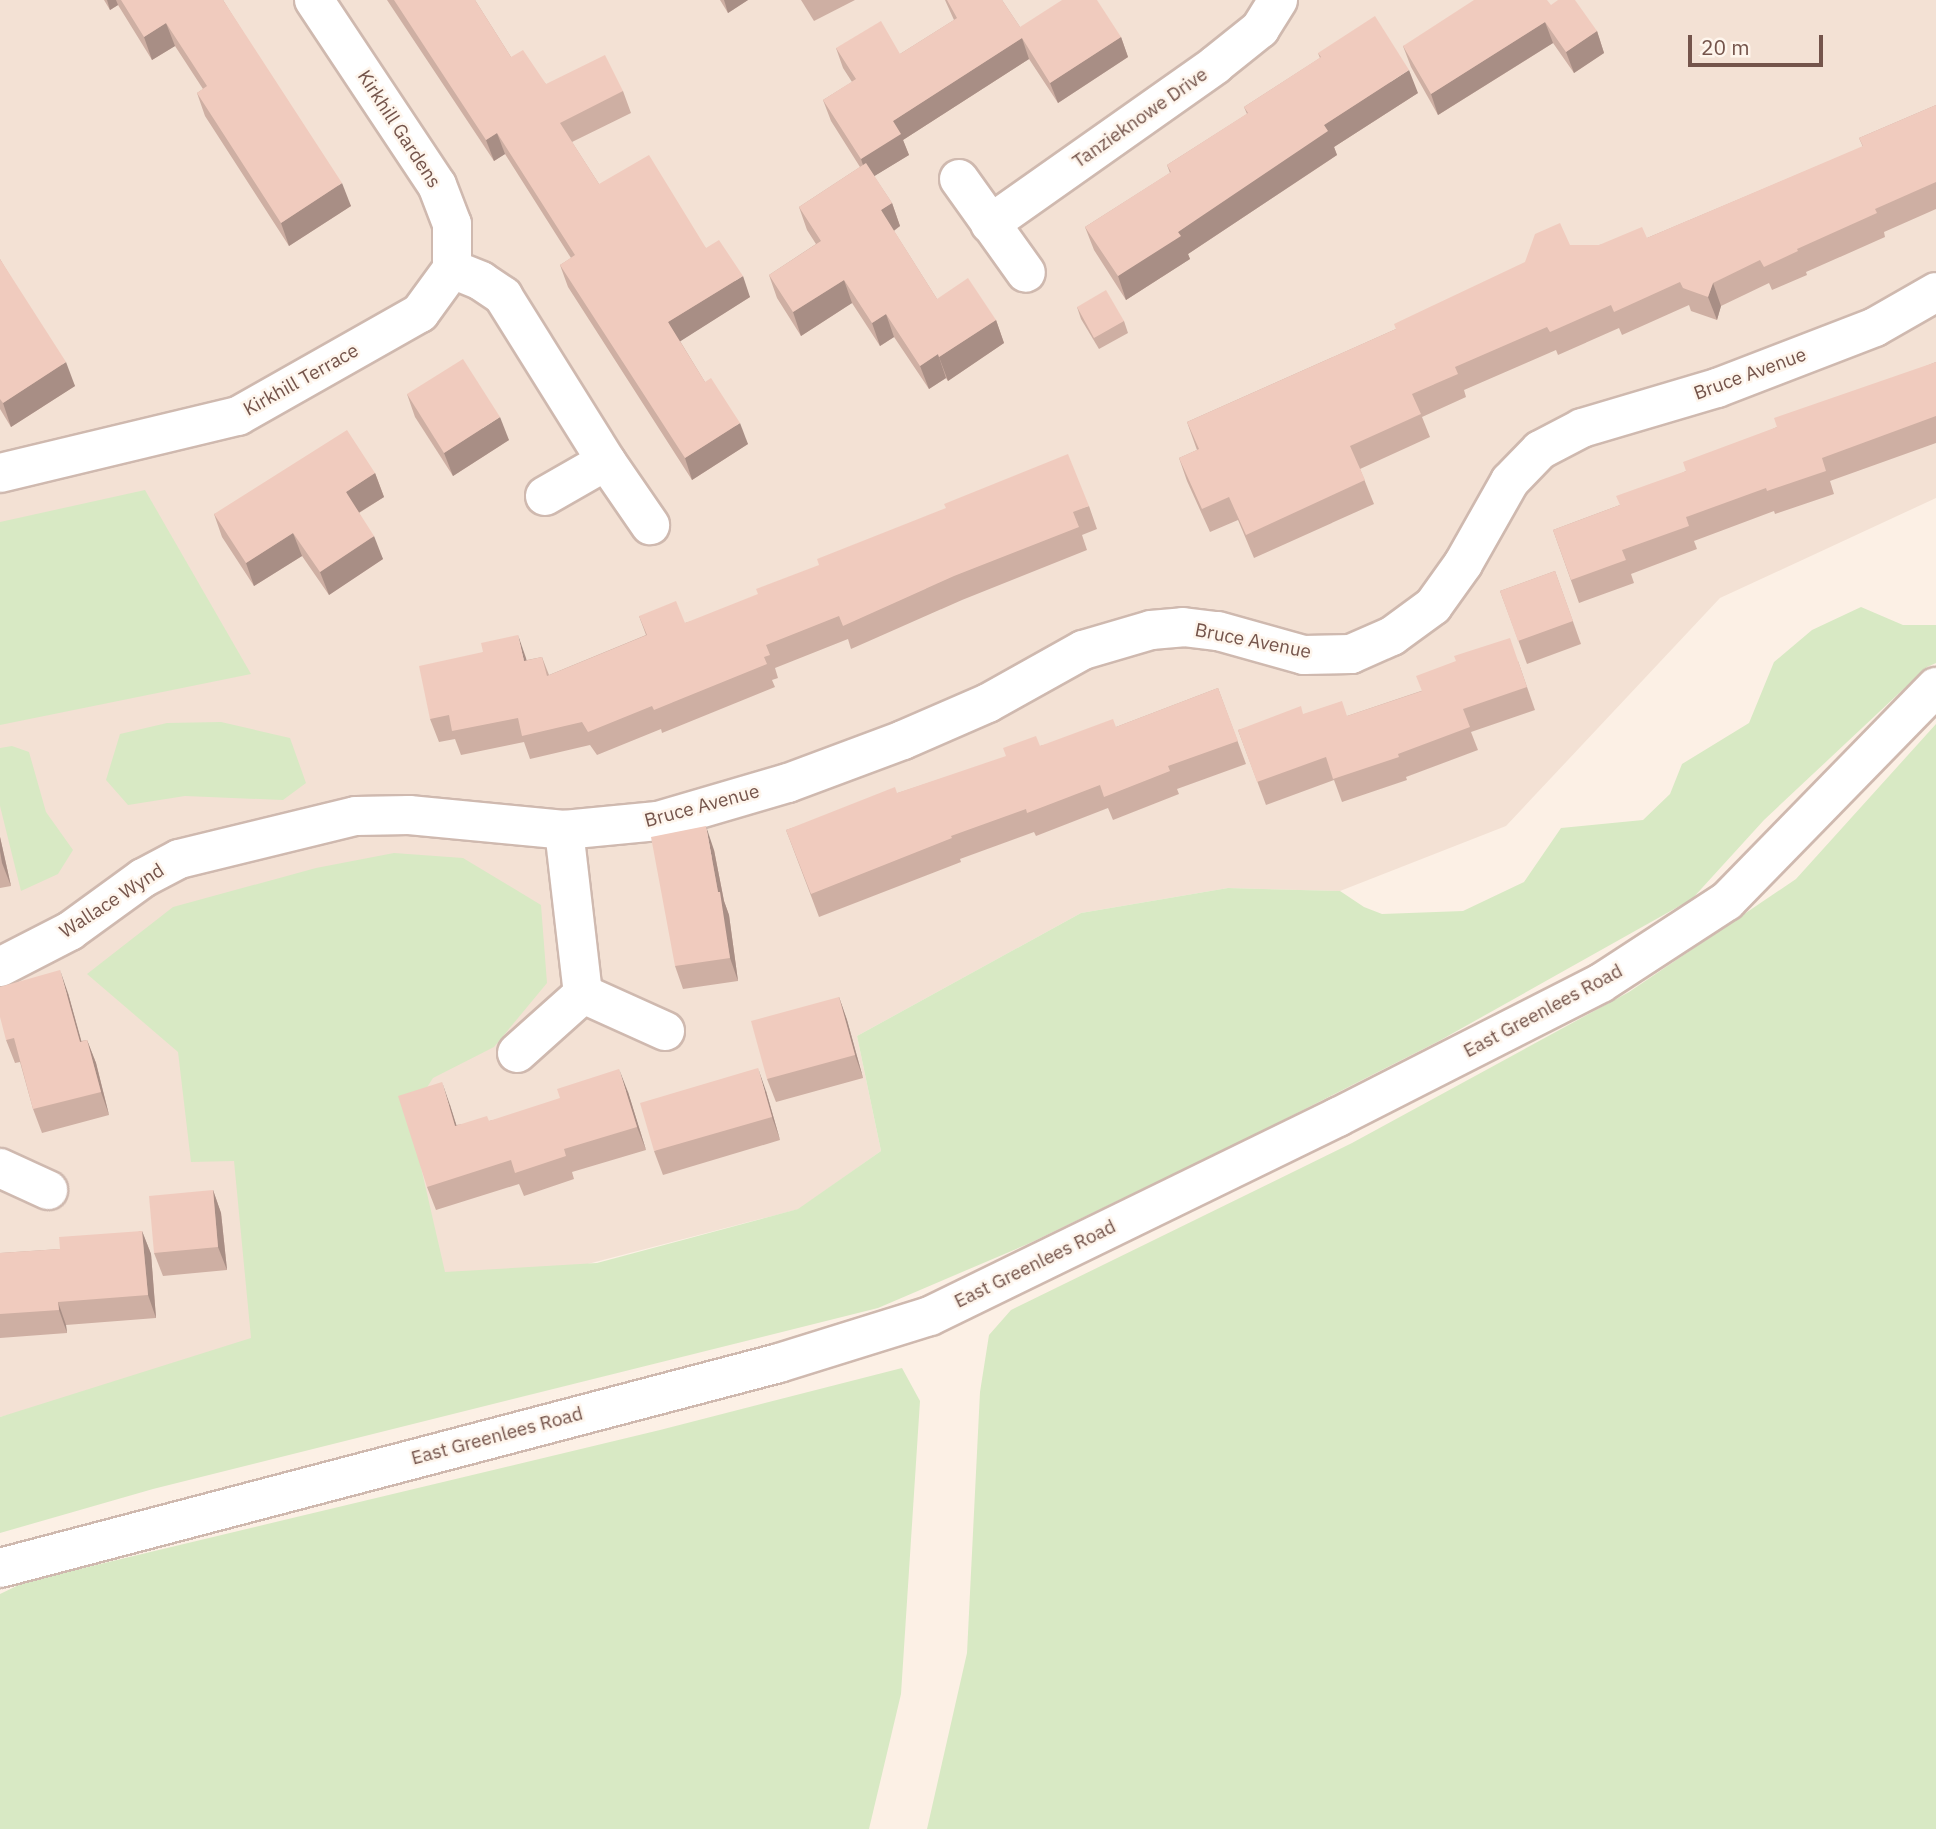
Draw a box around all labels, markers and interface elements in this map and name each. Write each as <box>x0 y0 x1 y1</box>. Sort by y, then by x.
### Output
scale bar <box>1691 21 1826 65</box>
text: 20 m <box>1701 33 1750 61</box>
street label: Tanzieknowe Drive <box>1068 63 1212 173</box>
street label: Kirkhill Gardens <box>352 66 446 192</box>
street label: Kirkhill Terrace <box>239 339 363 421</box>
street label: Bruce Avenue <box>1691 343 1809 405</box>
street label: Bruce Avenue <box>1193 619 1313 663</box>
street label: Bruce Avenue <box>642 780 762 832</box>
street label: Wallace Wynd <box>56 859 168 943</box>
street label: East Greenlees Road <box>1460 959 1626 1063</box>
street label: East Greenlees Road <box>951 1215 1119 1313</box>
street label: East Greenlees Road <box>409 1402 585 1470</box>

